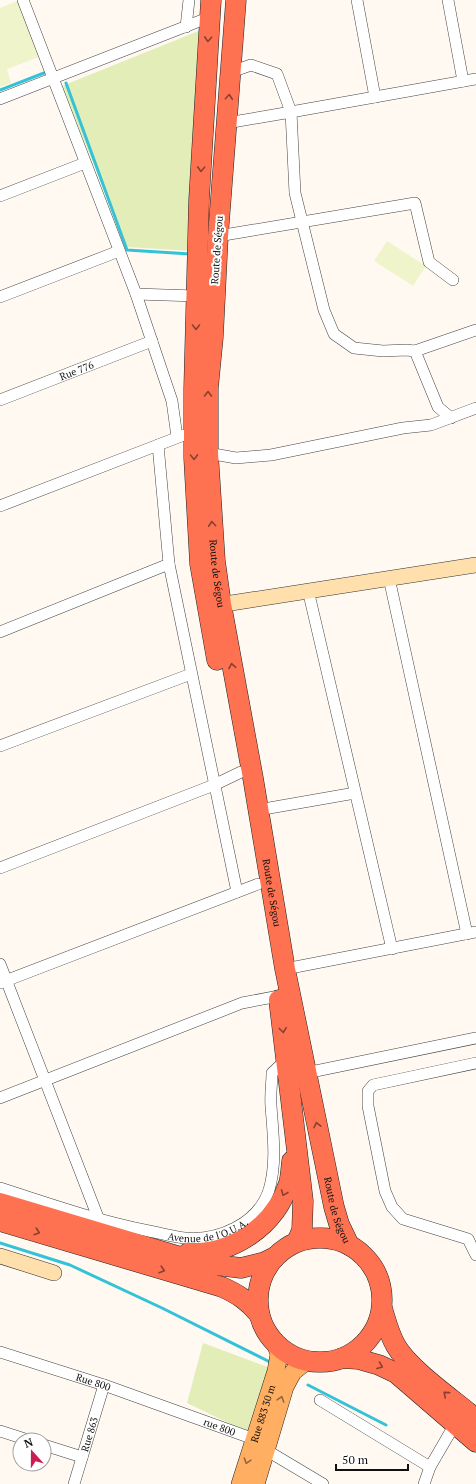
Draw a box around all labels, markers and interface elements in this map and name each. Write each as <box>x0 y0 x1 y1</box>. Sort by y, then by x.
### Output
one-way arrow <box>204 36 213 42</box>
one-way arrow <box>225 94 234 100</box>
one-way arrow <box>196 166 205 172</box>
street label: Route de Ségou <box>208 215 226 285</box>
one-way arrow <box>191 324 200 330</box>
street label: Rue 776 <box>57 358 96 383</box>
one-way arrow <box>204 391 213 397</box>
one-way arrow <box>190 454 198 460</box>
one-way arrow <box>208 521 217 527</box>
street label: Route de Ségou <box>207 539 228 609</box>
one-way arrow <box>229 663 237 670</box>
street label: Route de Ségou <box>260 858 284 928</box>
one-way arrow <box>278 1027 287 1033</box>
one-way arrow <box>313 1122 321 1128</box>
street label: Route de Ségou <box>321 1176 354 1245</box>
one-way arrow <box>281 1190 289 1197</box>
street label: Avenue de l'O.U.A. <box>167 1215 251 1245</box>
one-way arrow <box>34 1227 41 1236</box>
one-way arrow <box>158 1265 165 1274</box>
one-way arrow <box>377 1362 384 1370</box>
street label: Rue 800 <box>74 1370 113 1393</box>
street label: Rue 883 30 m <box>247 1383 278 1444</box>
one-way arrow <box>444 1391 451 1398</box>
one-way arrow <box>277 1396 285 1403</box>
street label: Rue 863 <box>78 1415 100 1453</box>
street label: rue 800 <box>202 1415 237 1438</box>
north arrow <box>12 1432 52 1472</box>
text: N <box>22 1434 35 1451</box>
scale bar <box>336 1446 408 1472</box>
text: 50 m <box>342 1452 369 1467</box>
one-way arrow <box>243 1458 252 1465</box>

